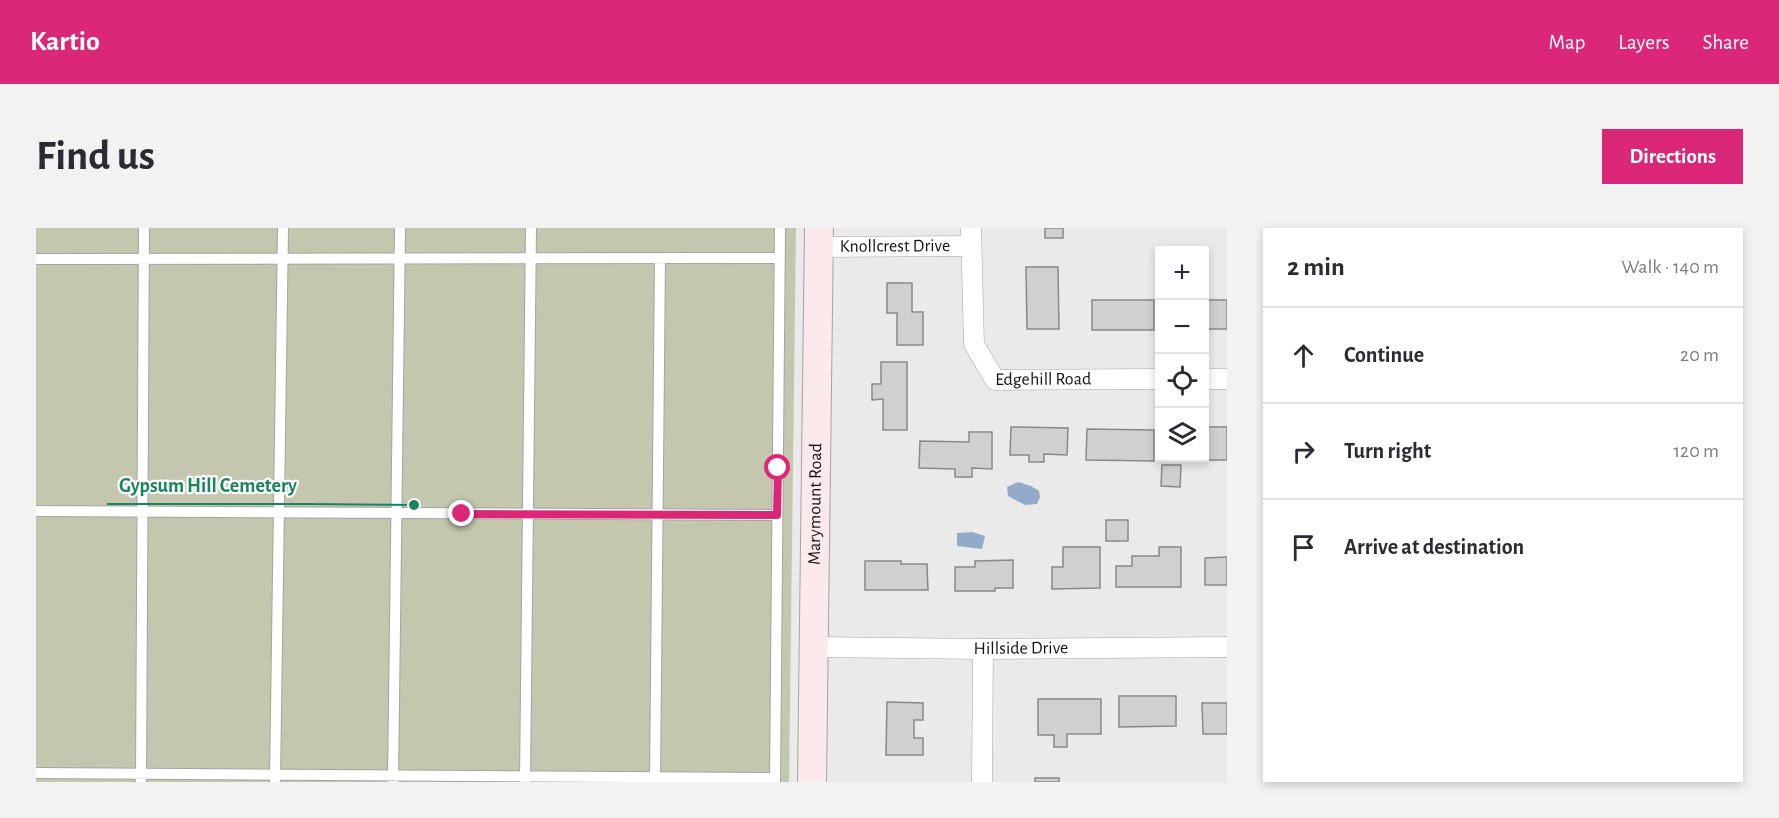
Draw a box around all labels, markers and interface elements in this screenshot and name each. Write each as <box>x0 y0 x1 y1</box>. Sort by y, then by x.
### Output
text: Kartio <box>30 28 100 56</box>
text: Map <box>1549 32 1585 53</box>
text: Layers <box>1618 32 1669 53</box>
text: Share <box>1702 32 1749 53</box>
button: Directions <box>1602 129 1743 184</box>
text: Find us <box>36 135 155 177</box>
street label: Knollcrest Drive <box>840 237 950 256</box>
map controls <box>1155 246 1209 462</box>
button: + <box>1155 246 1209 300</box>
text: 2 min <box>1287 254 1345 280</box>
text: Walk · 140 m <box>1621 257 1719 277</box>
button: − <box>1155 300 1209 354</box>
icon: ahead <box>1287 339 1320 372</box>
text: Continue <box>1344 344 1424 366</box>
text: 20 m <box>1680 345 1719 365</box>
button: locate <box>1155 354 1209 408</box>
street label: Edgehill Road <box>995 370 1091 389</box>
button: layers <box>1155 408 1209 462</box>
icon: right <box>1287 435 1320 468</box>
text: Turn right <box>1344 440 1431 462</box>
text: 120 m <box>1673 441 1719 461</box>
street label: Marymount Road <box>806 443 825 565</box>
route start <box>764 454 790 480</box>
callout: Gypsum Hill Cemetery <box>107 466 309 504</box>
text: Gypsum Hill Cemetery <box>119 476 297 496</box>
route end <box>448 500 474 526</box>
icon: arrive <box>1287 531 1320 564</box>
text: Arrive at destination <box>1344 536 1524 558</box>
street label: Hillside Drive <box>974 639 1068 658</box>

